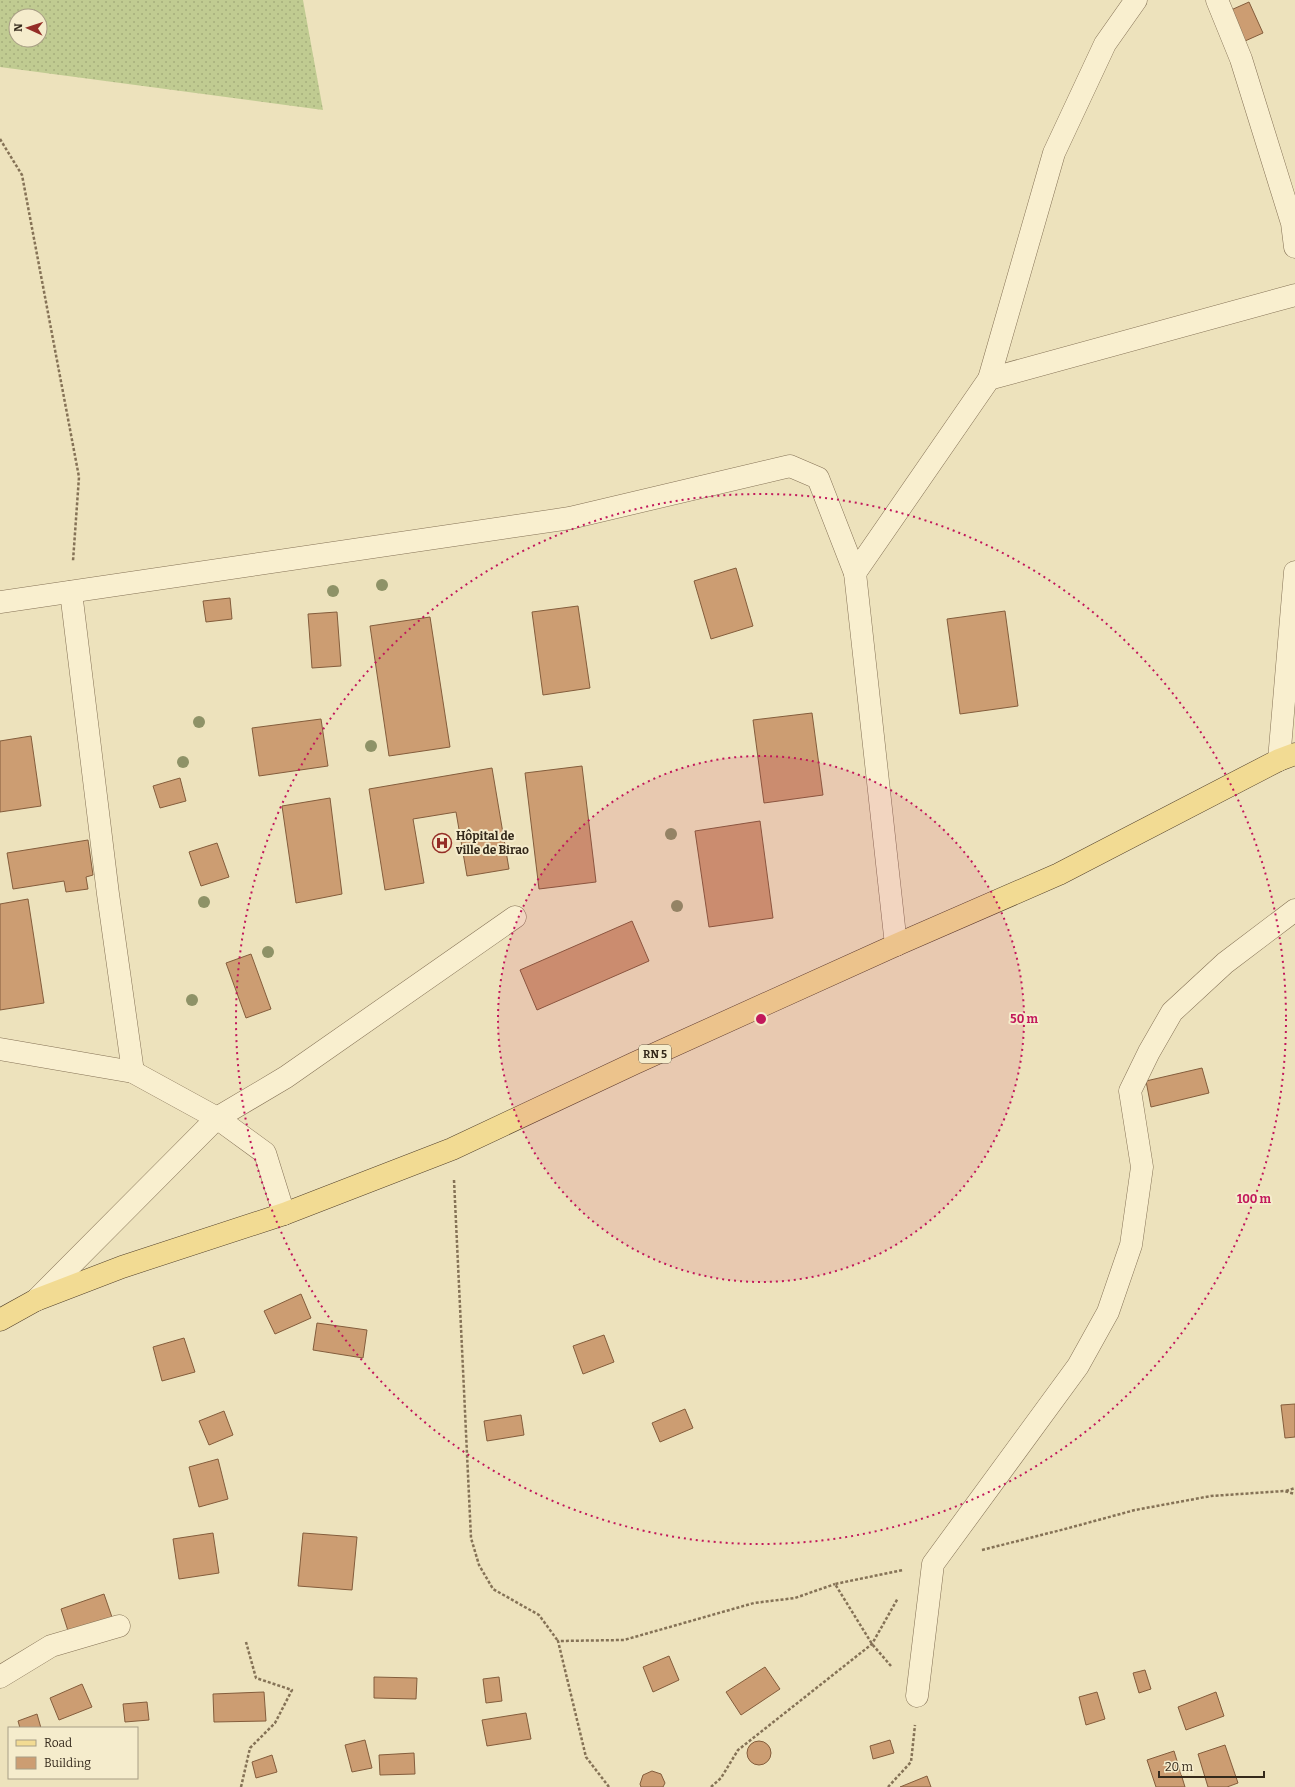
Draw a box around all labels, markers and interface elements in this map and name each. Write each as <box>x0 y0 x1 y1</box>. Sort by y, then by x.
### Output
north arrow <box>8 8 48 48</box>
text: N <box>12 22 25 32</box>
place label: Hôpital de ville de Birao <box>455 829 529 857</box>
hospital icon: Hôpital de ville de Birao <box>431 832 453 854</box>
centre of rings <box>754 1012 768 1026</box>
text: 50 m <box>1010 1012 1038 1026</box>
road number: RN 5 <box>639 1045 671 1063</box>
text: 100 m <box>1237 1192 1272 1206</box>
legend <box>8 1727 138 1779</box>
text: Road <box>44 1736 72 1750</box>
scale bar <box>1159 1753 1264 1779</box>
text: Building <box>44 1756 91 1770</box>
text: 20 m <box>1165 1760 1194 1774</box>

